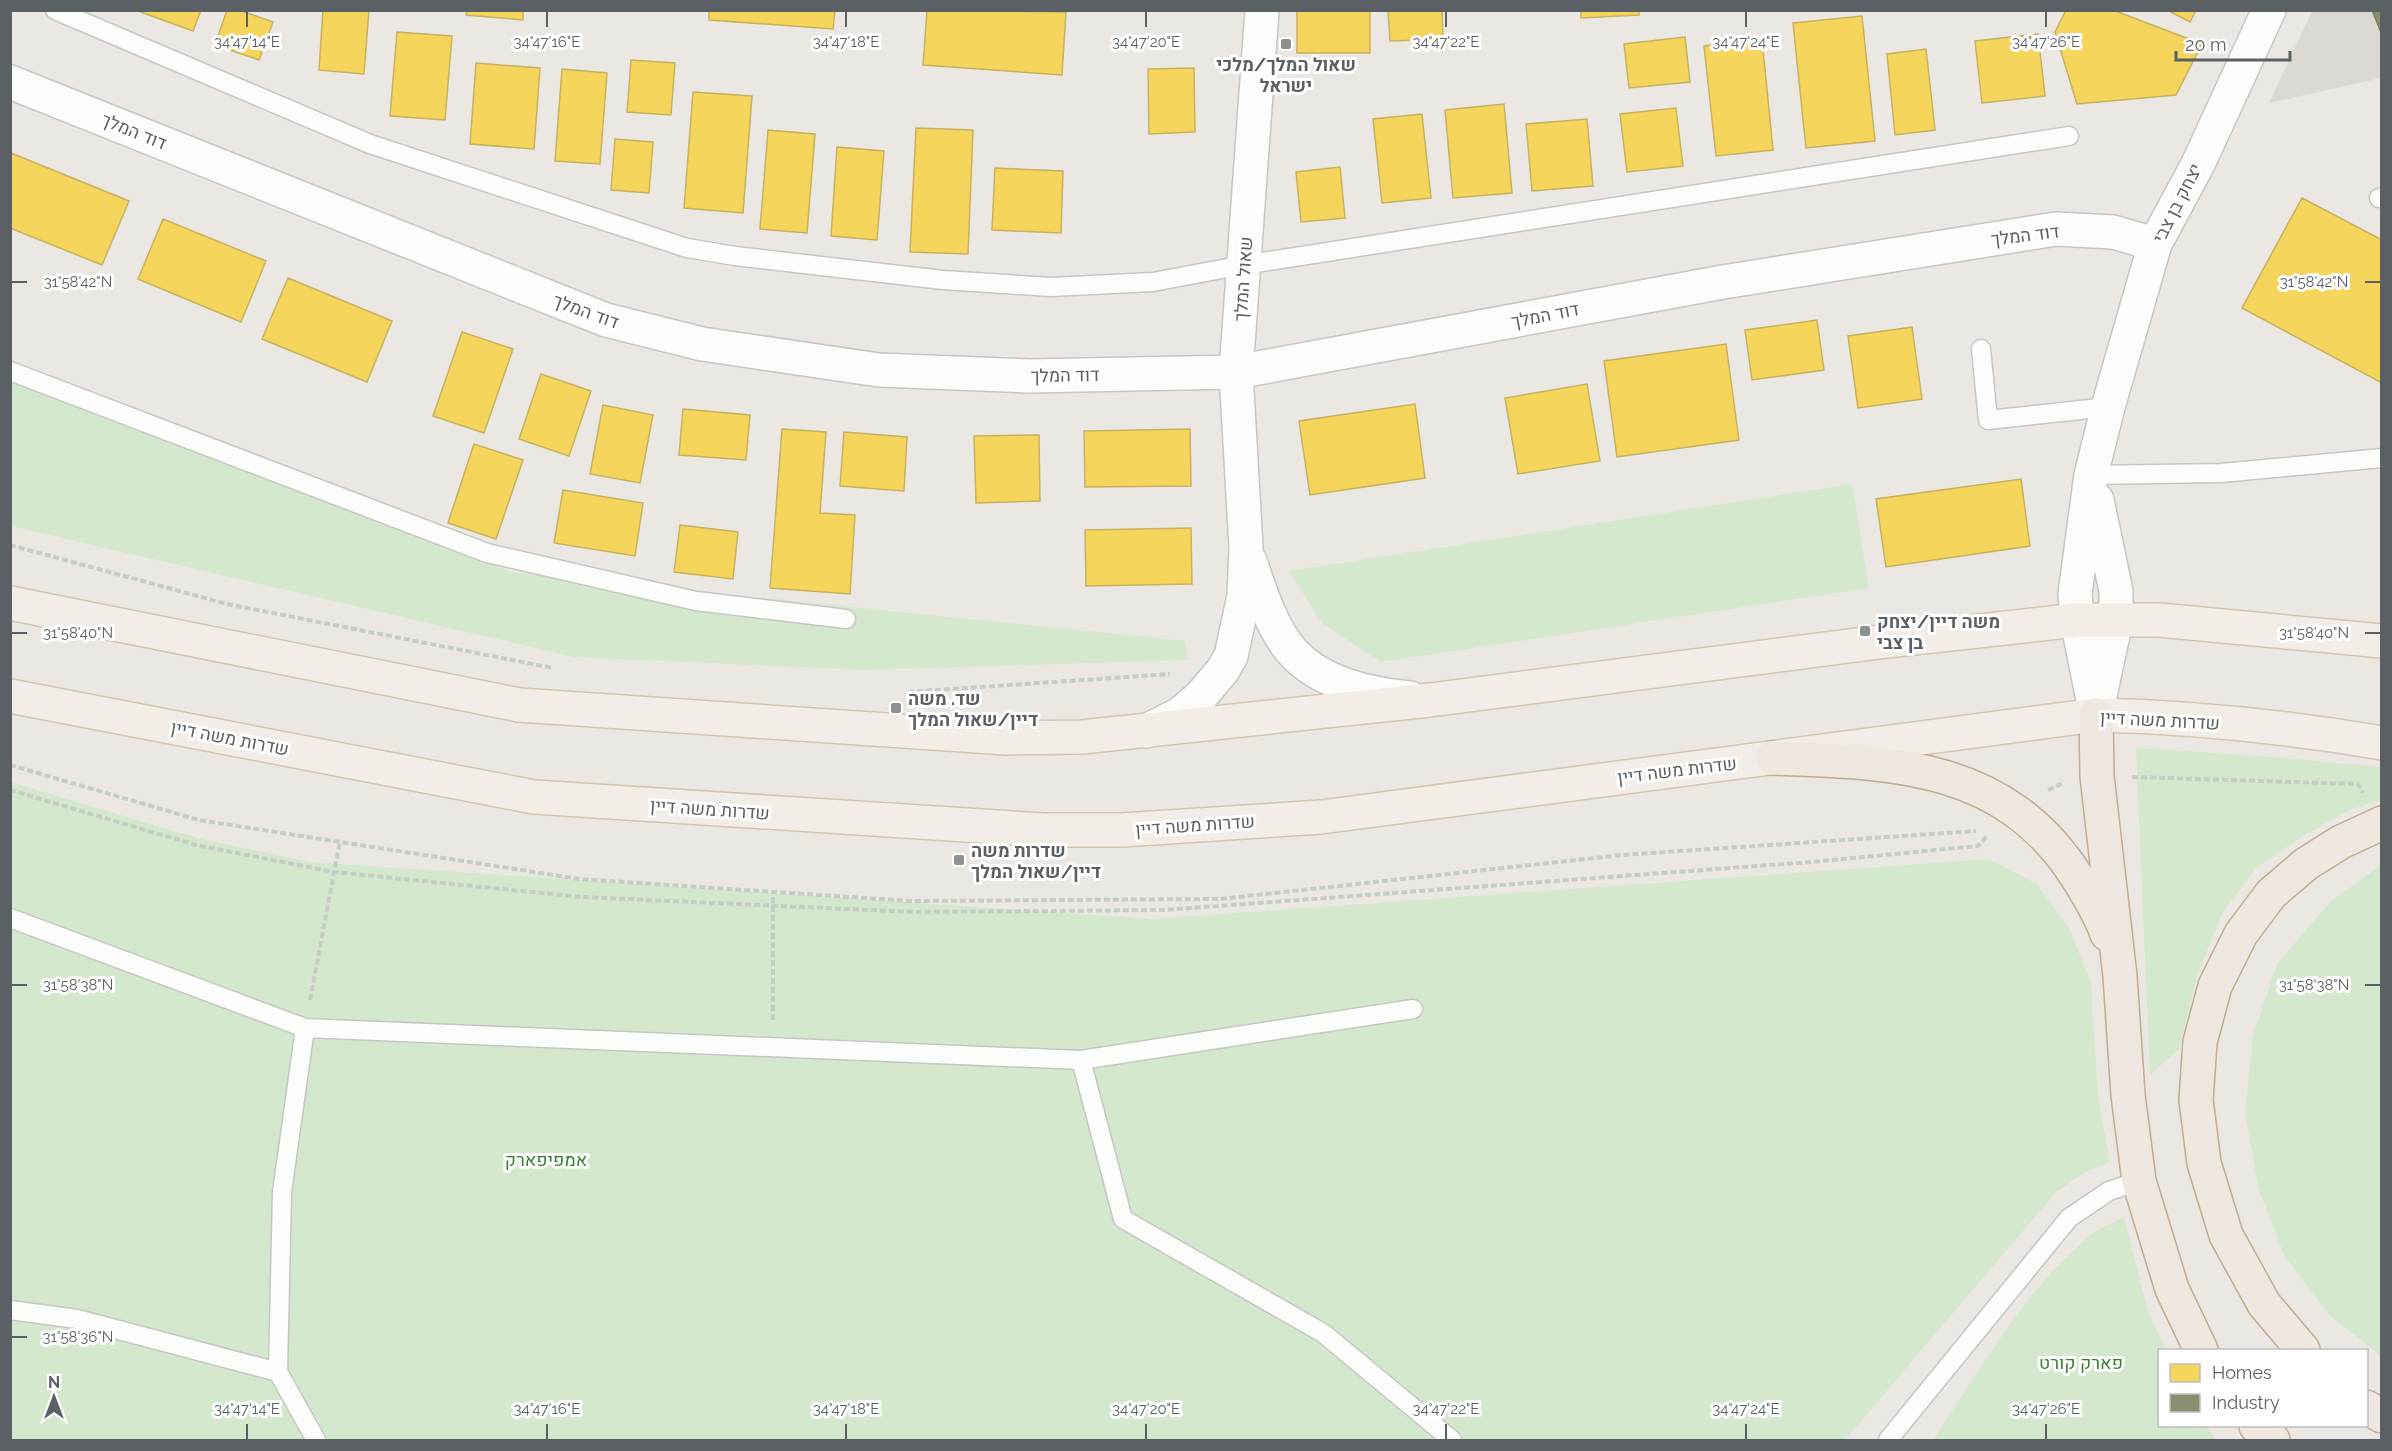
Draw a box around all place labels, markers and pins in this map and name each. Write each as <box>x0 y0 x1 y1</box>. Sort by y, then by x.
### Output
marker: שאול המלך/מלכי ישראל <box>1279 37 1293 51</box>
place label: שאול המלך/מלכי ישראל <box>1216 54 1356 96</box>
place label: משה דיין/יצחק בן צבי <box>1877 611 2000 653</box>
marker: משה דיין/יצחק בן צבי <box>1858 624 1872 638</box>
place label: שד. משה דיין/שאול המלך <box>908 688 1038 730</box>
marker: שד. משה דיין/שאול המלך <box>889 701 903 715</box>
place label: שדרות משה דיין/שאול המלך <box>971 840 1101 882</box>
marker: שדרות משה דיין/שאול המלך <box>952 853 966 867</box>

